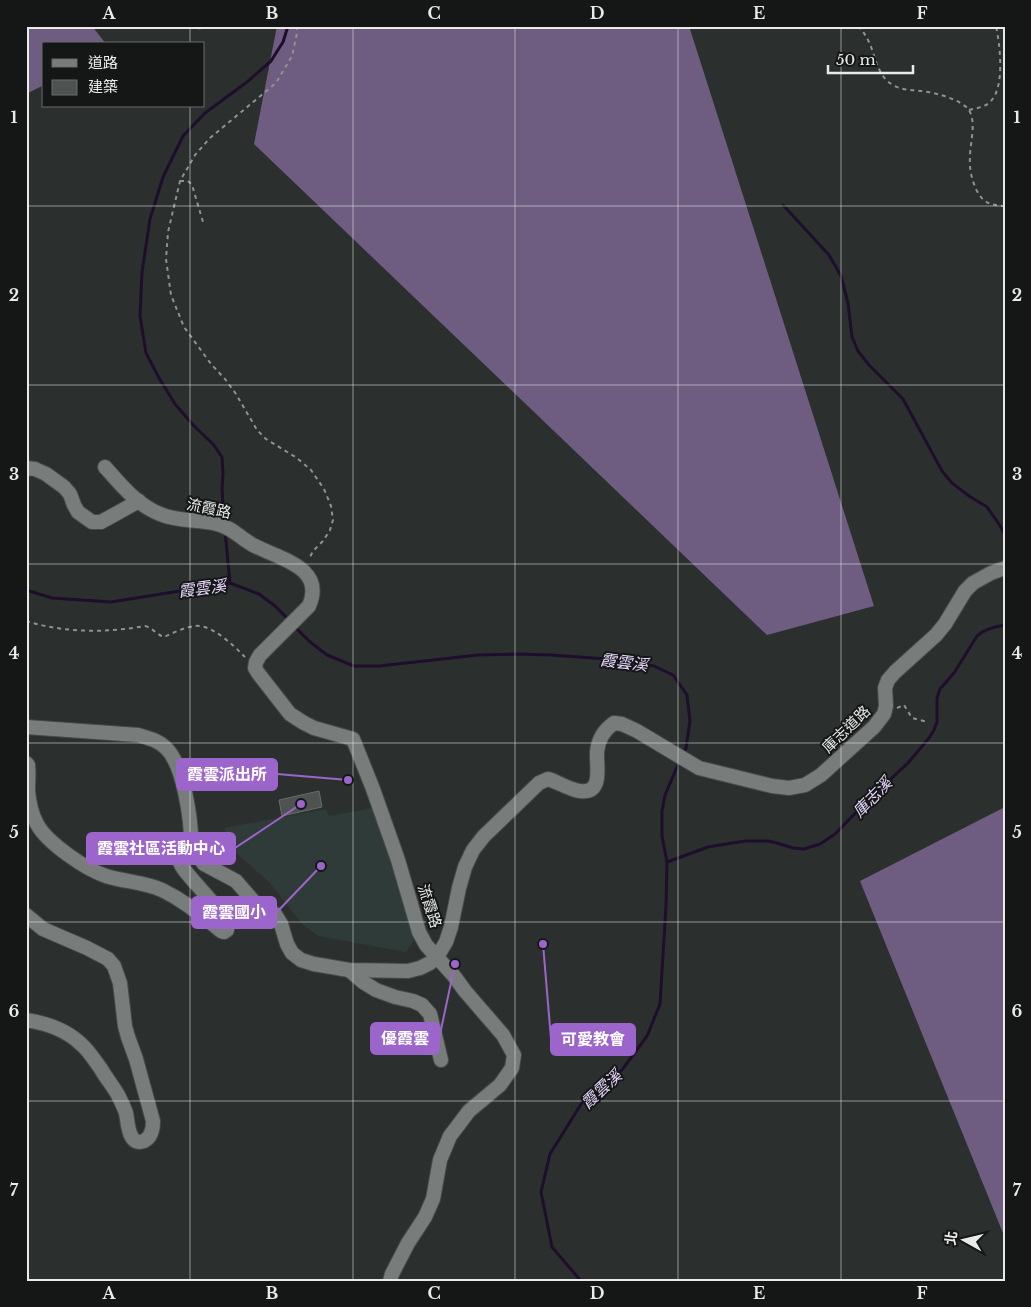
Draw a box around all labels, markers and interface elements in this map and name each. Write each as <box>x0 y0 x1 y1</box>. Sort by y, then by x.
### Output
text: A <box>102 3 117 23</box>
text: B <box>266 3 279 23</box>
text: C <box>427 3 441 23</box>
text: D <box>590 3 604 23</box>
text: E <box>753 3 765 23</box>
text: F <box>916 3 928 23</box>
legend <box>42 42 205 108</box>
scale bar <box>828 42 914 74</box>
text: 50 m <box>836 50 876 69</box>
text: 道路 <box>88 53 118 72</box>
text: 建築 <box>88 77 118 96</box>
text: 1 <box>11 107 18 127</box>
text: 1 <box>1014 107 1021 127</box>
text: 2 <box>9 285 19 305</box>
text: 2 <box>1012 285 1022 305</box>
text: 3 <box>9 464 19 484</box>
text: 3 <box>1012 464 1022 484</box>
street label: 流霞路 <box>185 494 233 522</box>
water label: 霞雲溪 <box>177 575 229 601</box>
text: 4 <box>9 643 19 663</box>
text: 4 <box>1012 643 1022 663</box>
water label: 霞雲溪 <box>599 649 651 675</box>
street label: 庫志道路 <box>818 701 874 757</box>
callout: 霞雲派出所 <box>177 759 277 790</box>
text: 霞雲派出所 <box>187 764 267 784</box>
water label: 庫志溪 <box>848 771 897 821</box>
text: 5 <box>9 822 19 842</box>
text: 5 <box>1012 822 1022 842</box>
callout: 霞雲社區活動中心 <box>87 833 235 864</box>
text: 霞雲社區活動中心 <box>97 838 225 858</box>
street label: 流霞路 <box>414 882 446 930</box>
callout: 霞雲國小 <box>192 897 276 928</box>
text: 霞雲國小 <box>202 902 266 922</box>
text: 6 <box>9 1001 20 1021</box>
text: 6 <box>1012 1001 1023 1021</box>
callout: 優霞雲 <box>371 1023 439 1054</box>
callout: 可愛教會 <box>551 1024 635 1055</box>
text: 優霞雲 <box>381 1028 429 1048</box>
text: 可愛教會 <box>561 1029 625 1049</box>
water label: 霞雲溪 <box>577 1064 627 1113</box>
text: 7 <box>10 1180 19 1200</box>
text: 7 <box>1013 1180 1022 1200</box>
north arrow <box>938 1214 988 1264</box>
text: 北 <box>941 1230 961 1246</box>
text: A <box>102 1283 117 1303</box>
text: B <box>266 1283 279 1303</box>
text: C <box>427 1283 441 1303</box>
text: D <box>590 1283 604 1303</box>
text: E <box>753 1283 765 1303</box>
text: F <box>916 1283 928 1303</box>

